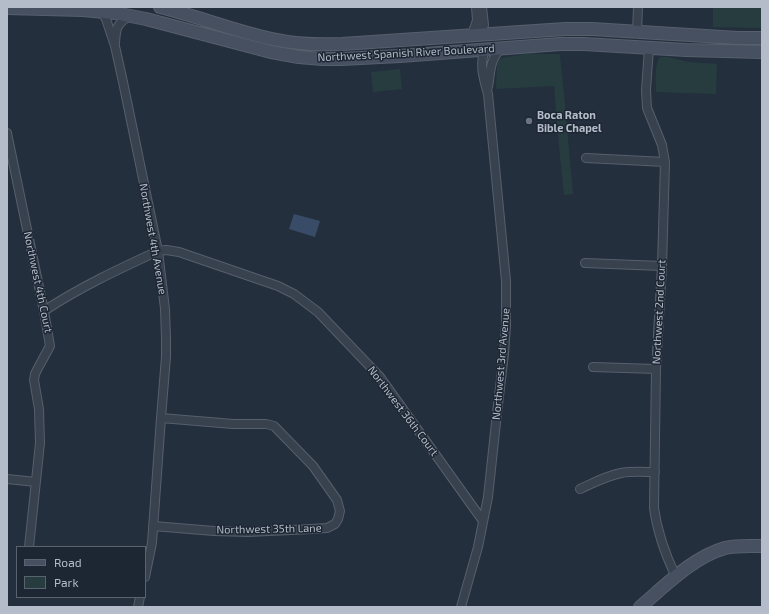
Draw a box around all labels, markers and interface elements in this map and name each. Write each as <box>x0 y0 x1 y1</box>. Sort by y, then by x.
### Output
street label: Northwest Spanish River Boulevard <box>317 42 495 64</box>
place label: Boca Raton Bible Chapel <box>537 108 602 134</box>
marker: Boca Raton Bible Chapel <box>524 116 534 126</box>
street label: Northwest 4th Avenue <box>137 182 169 296</box>
street label: Northwest 4th Court <box>21 230 55 334</box>
street label: Northwest 2nd Court <box>650 259 668 365</box>
street label: Northwest 3rd Avenue <box>490 308 512 420</box>
street label: Northwest 36th Court <box>365 364 441 458</box>
street label: Northwest 35th Lane <box>216 521 322 537</box>
legend <box>16 546 146 598</box>
text: Road <box>54 555 82 569</box>
text: Park <box>54 575 79 589</box>

